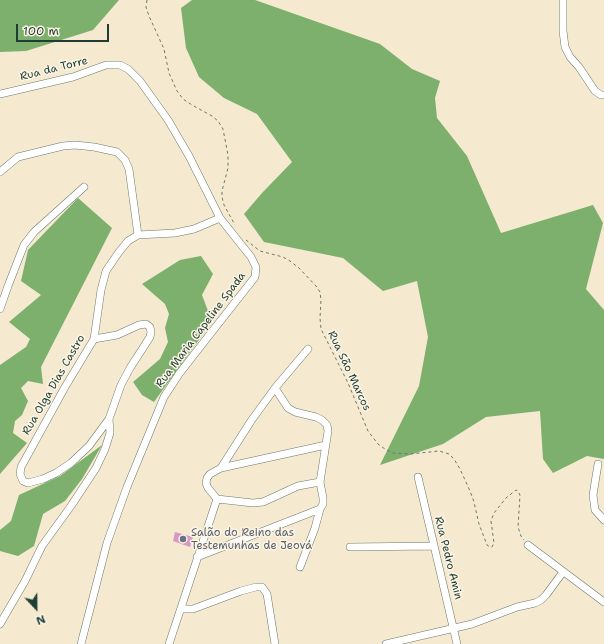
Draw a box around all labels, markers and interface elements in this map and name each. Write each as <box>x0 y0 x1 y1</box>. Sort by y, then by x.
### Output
scale bar <box>18 16 111 42</box>
text: 100 m <box>23 23 59 39</box>
street label: Rua da Torre <box>19 54 89 84</box>
street label: Rua Maria Capeline Spada <box>153 270 249 390</box>
street label: Rua São Marcos <box>325 329 373 413</box>
street label: Rua Olga Dias Castro <box>20 333 88 437</box>
street label: Rua Pedro Amin <box>431 515 465 601</box>
place label: Salão do Reino das Testemunhas de Jeová <box>191 526 312 552</box>
marker: Salão do Reino das Testemunhas de Jeová <box>178 534 188 544</box>
north arrow <box>16 588 56 628</box>
text: N <box>34 611 48 628</box>

